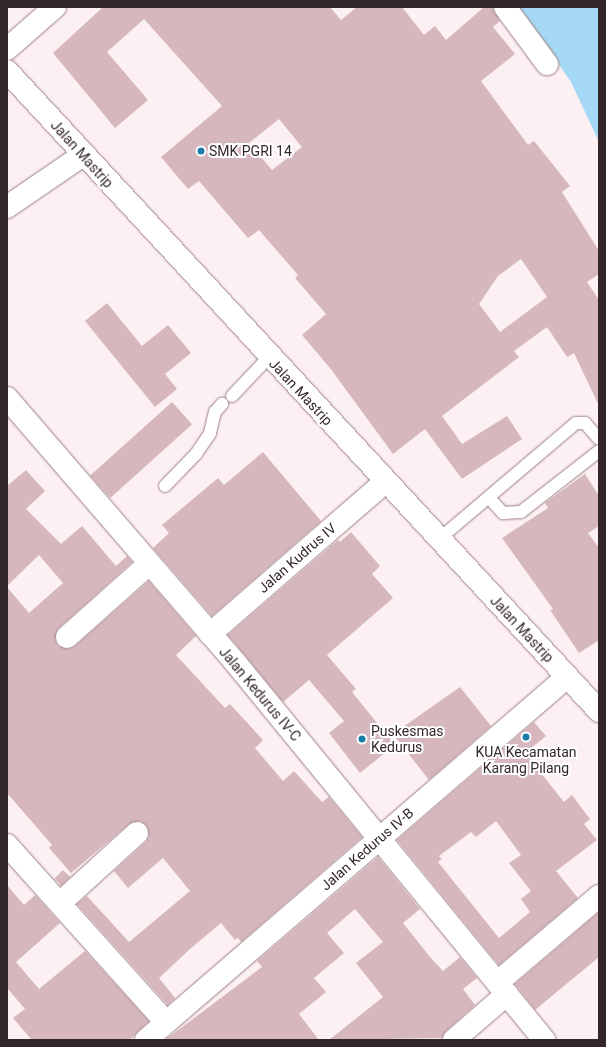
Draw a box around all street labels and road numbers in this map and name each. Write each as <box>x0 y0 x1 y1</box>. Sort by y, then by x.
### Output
street label: Jalan Mastrip <box>47 117 117 191</box>
street label: Jalan Mastrip <box>266 355 336 429</box>
street label: Jalan Kudrus IV <box>255 520 339 596</box>
street label: Jalan Mastrip <box>487 592 557 666</box>
street label: Jalan Kedurus IV-C <box>216 643 304 745</box>
street label: Jalan Kedurus IV-B <box>317 804 417 894</box>

